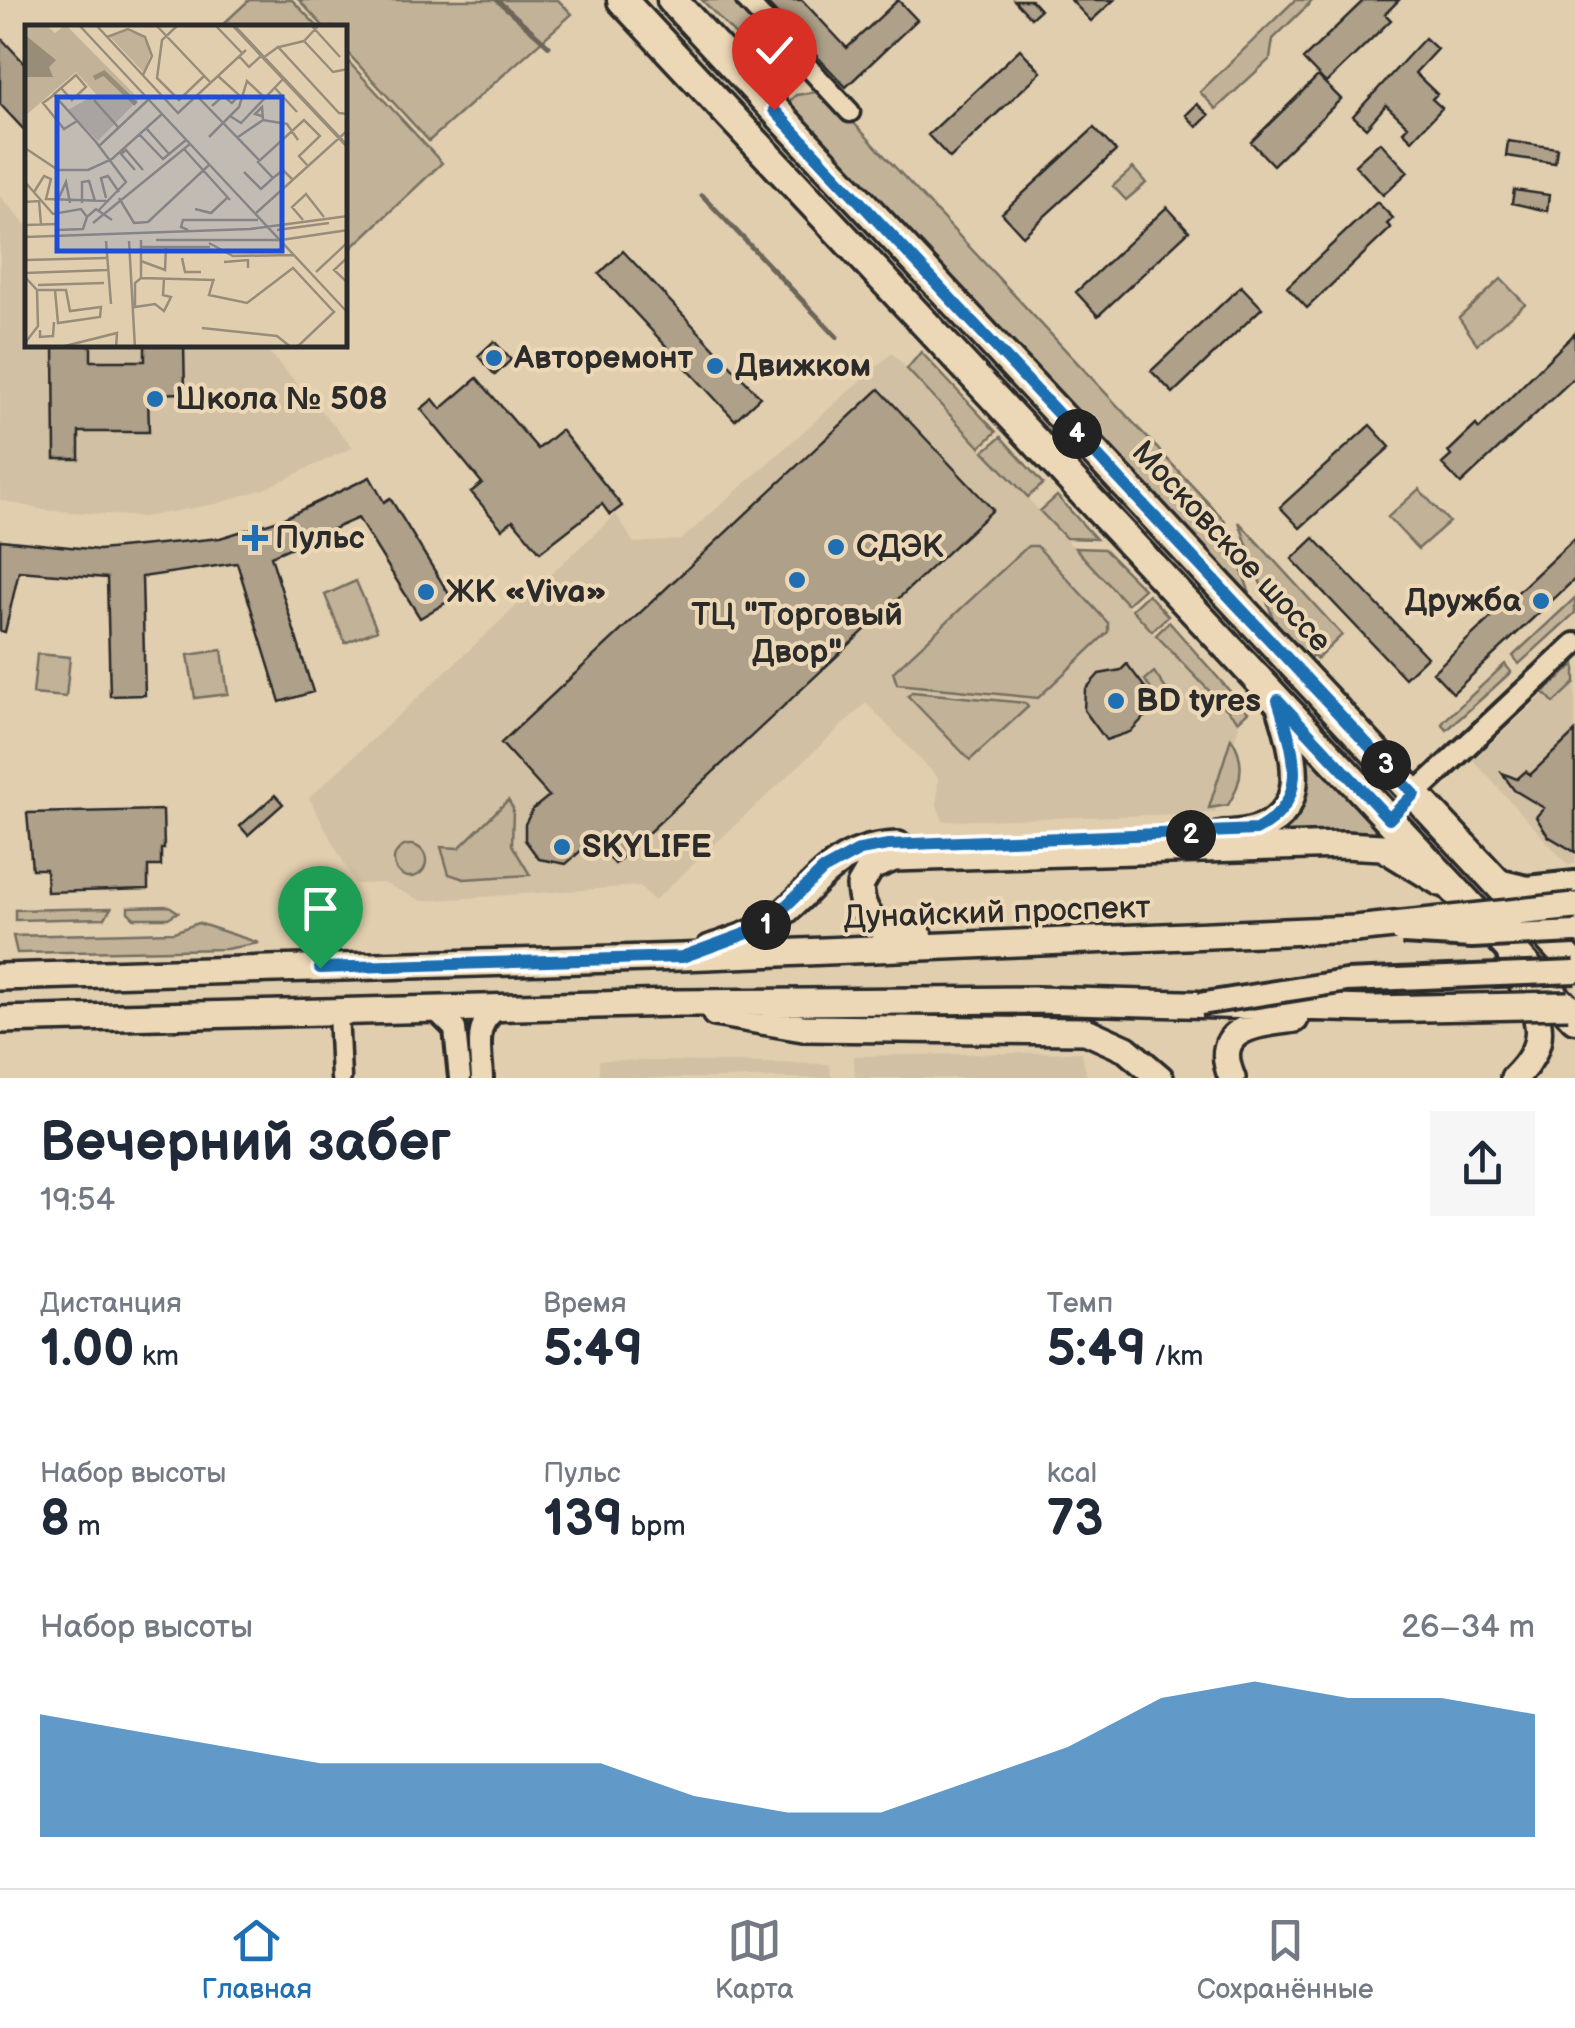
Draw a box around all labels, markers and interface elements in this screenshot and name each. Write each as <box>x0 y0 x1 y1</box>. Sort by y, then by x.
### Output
pin <box>732 8 817 111</box>
icon: check <box>747 23 802 78</box>
inset map <box>25 25 348 348</box>
place label: Авторемонт <box>513 339 694 378</box>
marker: Авторемонт <box>483 347 505 369</box>
place label: Движком <box>735 347 871 386</box>
marker: Движком <box>704 355 726 377</box>
place label: Школа № 508 <box>175 380 388 419</box>
marker: Школа № 508 <box>144 388 166 410</box>
pin: 4 <box>1052 409 1102 459</box>
text: 4 <box>1069 417 1085 450</box>
street label: Московское шоссе <box>1123 433 1339 661</box>
place label: Пульс <box>275 519 365 558</box>
marker: Пульс <box>244 527 266 549</box>
place label: СДЭК <box>856 528 944 567</box>
marker: СДЭК <box>825 536 847 558</box>
marker: ТЦ "Торговый Двор" <box>786 569 808 591</box>
place label: ЖК «Viva» <box>446 573 607 612</box>
marker: ЖК «Viva» <box>415 581 437 603</box>
place label: Дружба <box>1405 582 1521 621</box>
marker: Дружба <box>1530 590 1552 612</box>
place label: ТЦ "Торговый Двор" <box>691 596 903 672</box>
place label: BD tyres <box>1136 682 1261 721</box>
marker: BD tyres <box>1105 690 1127 712</box>
pin: 3 <box>1361 740 1411 790</box>
text: 3 <box>1378 748 1394 781</box>
pin: 2 <box>1166 810 1216 860</box>
text: 2 <box>1183 818 1199 851</box>
place label: SKYLIFE <box>582 828 711 867</box>
marker: SKYLIFE <box>551 836 573 858</box>
pin <box>278 866 363 969</box>
icon: arrive <box>293 881 348 936</box>
street label: Дунайский проспект <box>843 888 1151 938</box>
pin: 1 <box>741 900 791 950</box>
text: 1 <box>760 908 772 941</box>
text: Вечерний забег <box>40 1110 451 1177</box>
button: share <box>1430 1111 1535 1216</box>
text: 19:54 <box>40 1181 115 1220</box>
text: Дистанция <box>40 1287 182 1320</box>
text: Время <box>543 1287 627 1320</box>
text: Темп <box>1047 1287 1113 1320</box>
text: 1.00 <box>40 1320 134 1380</box>
text: 5:49 <box>543 1320 643 1380</box>
text: 5:49 <box>1047 1320 1146 1380</box>
text: km <box>134 1340 179 1373</box>
text: /km <box>1146 1340 1203 1373</box>
text: Набор высоты <box>40 1457 226 1490</box>
text: Пульс <box>543 1457 621 1490</box>
text: kcal <box>1047 1457 1097 1490</box>
text: 8 <box>40 1490 70 1550</box>
text: 139 <box>543 1490 623 1550</box>
text: 73 <box>1047 1490 1103 1550</box>
text: m <box>70 1510 101 1543</box>
text: bpm <box>623 1510 686 1543</box>
text: Набор высоты <box>40 1608 253 1647</box>
text: 26–34 m <box>1401 1608 1535 1647</box>
tab: Главная <box>201 1913 312 2006</box>
tab: Карта <box>715 1913 794 2006</box>
tab: Сохранённые <box>1197 1913 1374 2006</box>

